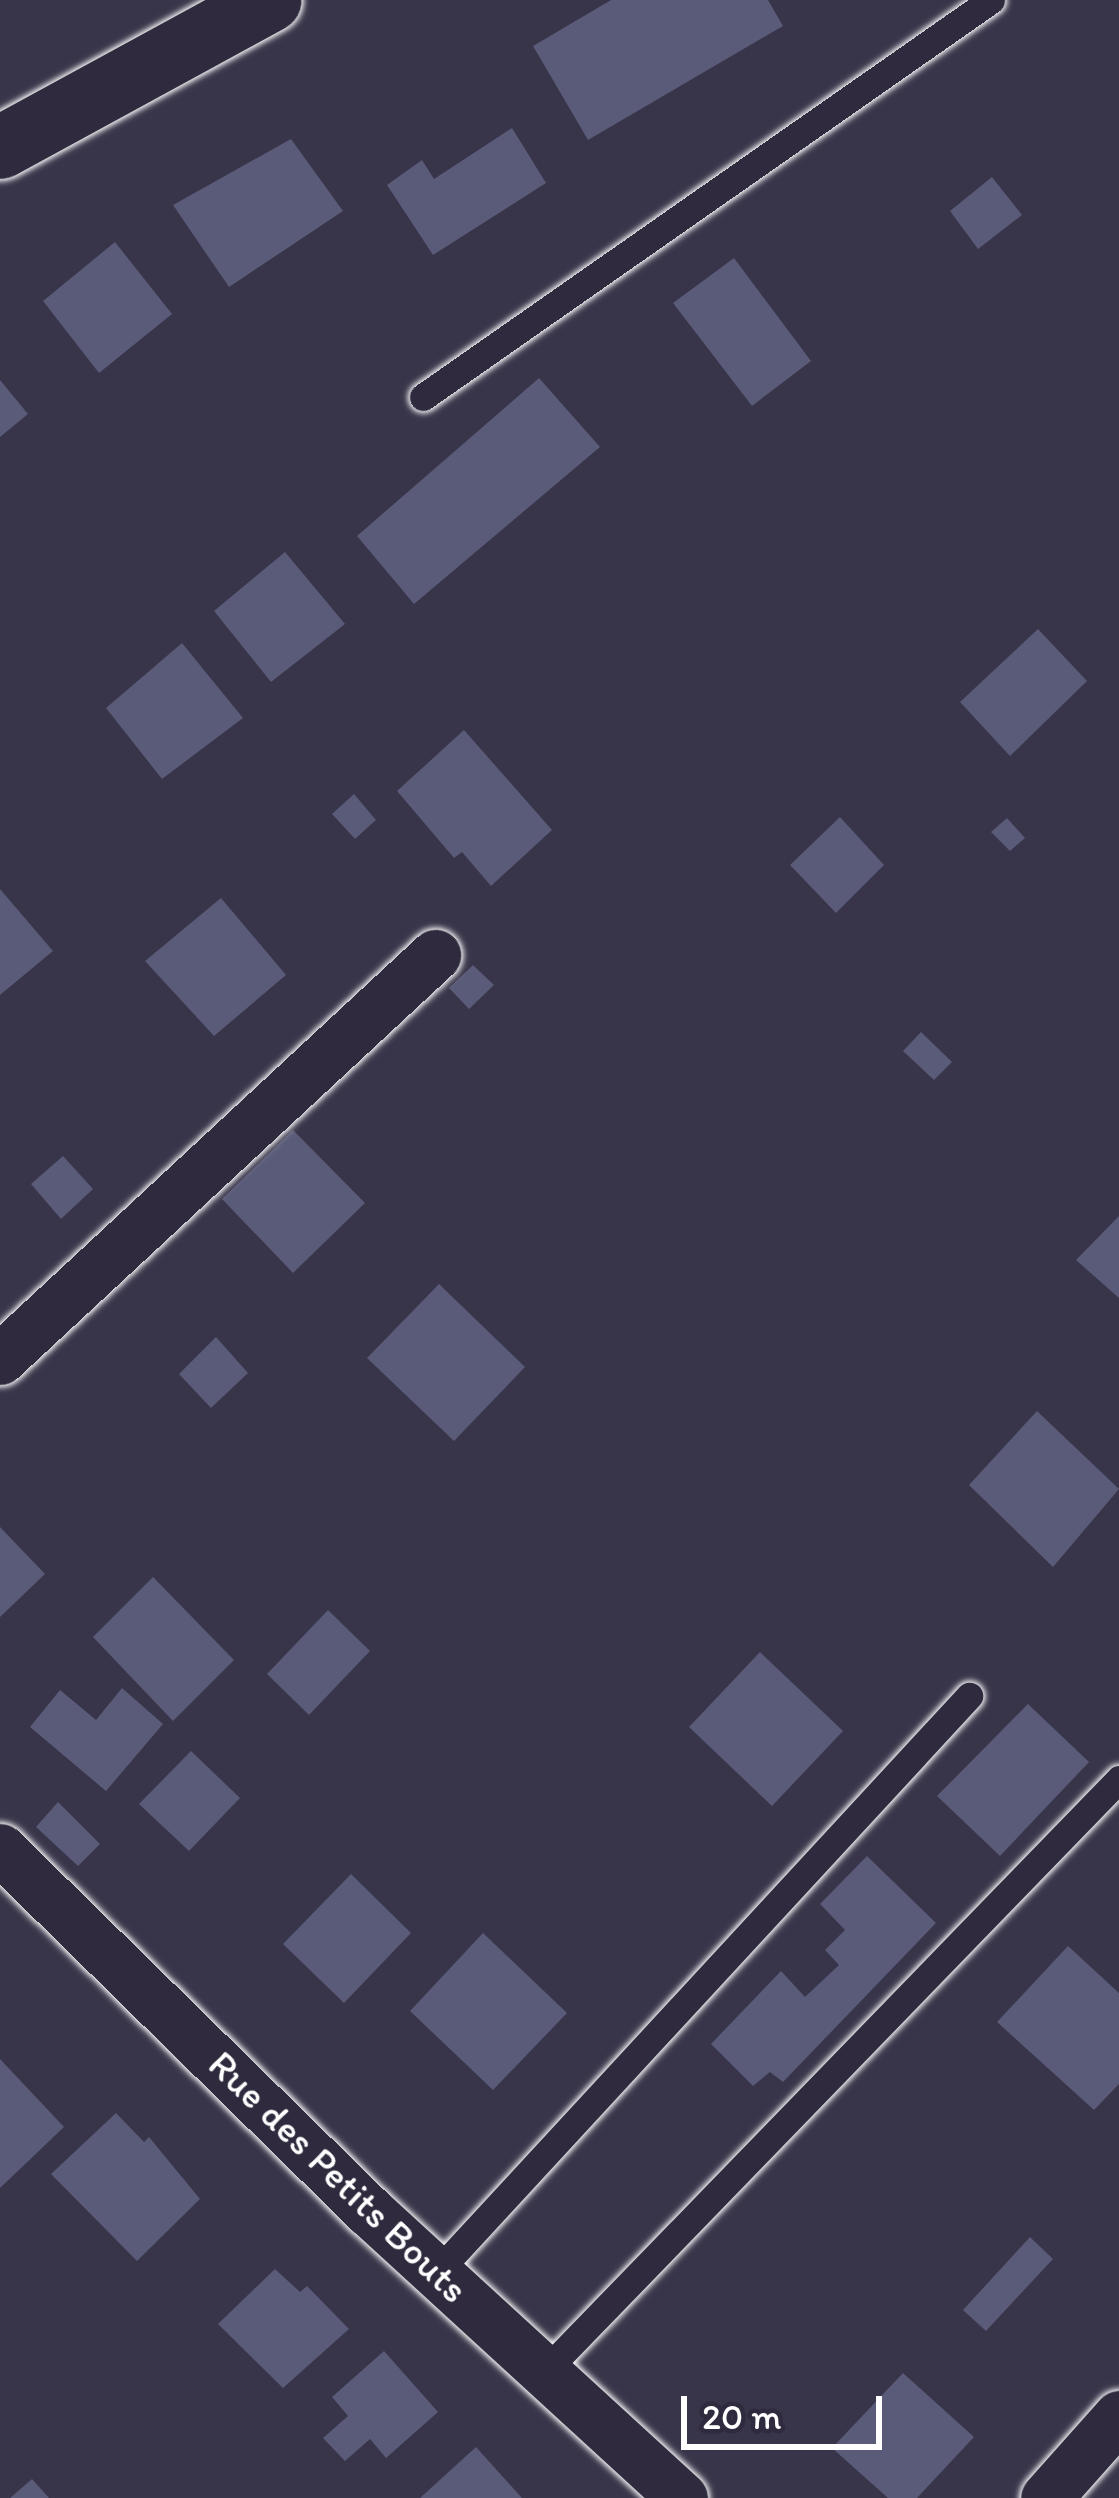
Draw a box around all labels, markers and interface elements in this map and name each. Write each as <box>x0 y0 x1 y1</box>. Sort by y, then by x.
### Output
street label: Rue des Petits Bouts <box>199 2041 477 2313</box>
scale bar <box>687 2372 888 2446</box>
text: 20 m <box>702 2395 782 2438</box>

